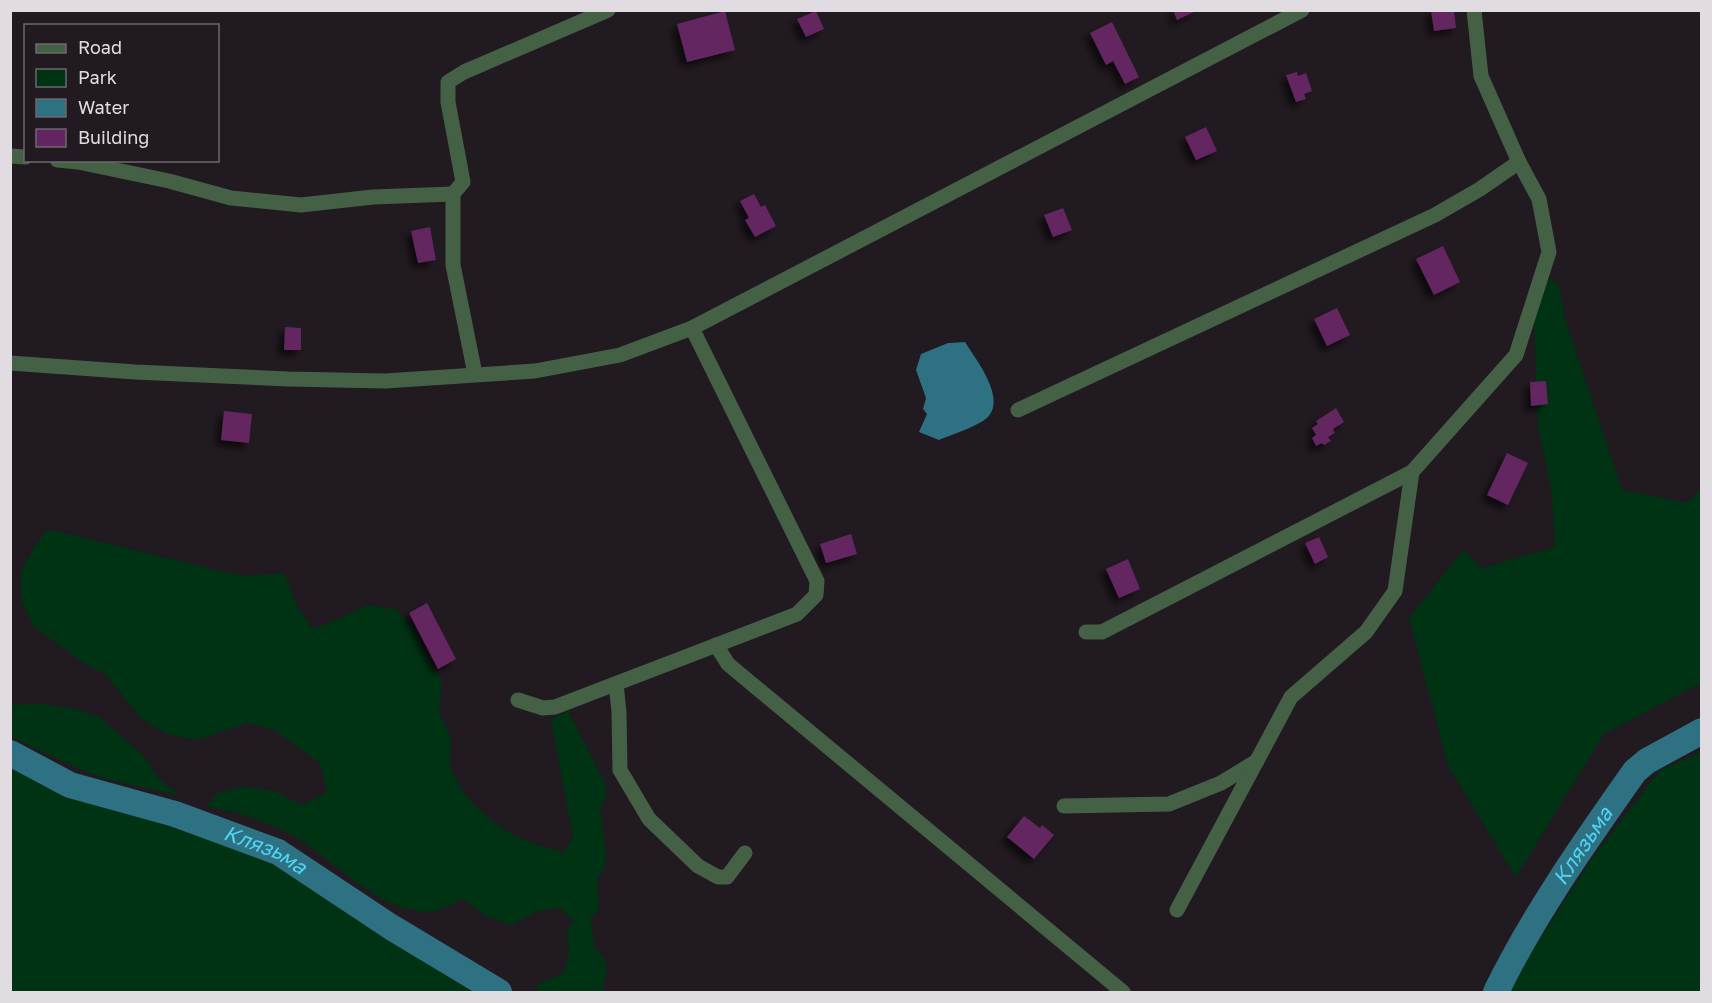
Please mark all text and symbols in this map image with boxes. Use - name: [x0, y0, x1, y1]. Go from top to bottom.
- legend: [24, 24, 219, 162]
- text: Road: [78, 36, 122, 58]
- text: Park: [78, 66, 117, 88]
- text: Water: [78, 96, 129, 118]
- text: Building: [78, 126, 149, 148]
- water label: Клязьма: [1547, 801, 1618, 889]
- water label: Клязьма: [220, 819, 313, 880]

